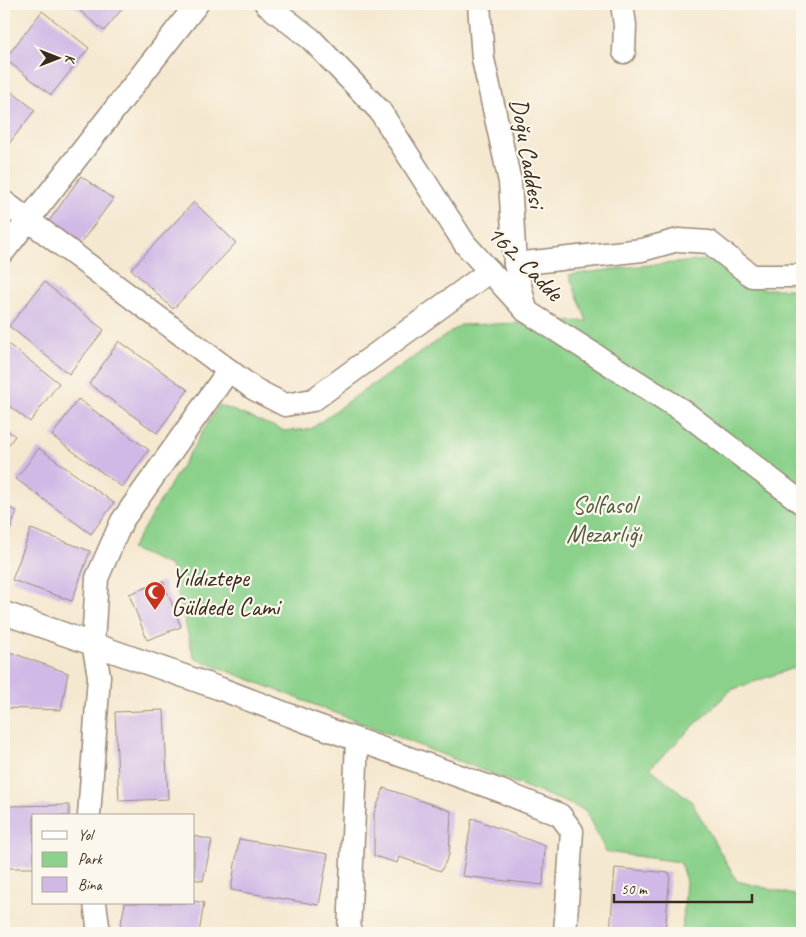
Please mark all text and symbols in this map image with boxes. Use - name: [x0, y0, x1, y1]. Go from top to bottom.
- north arrow: [32, 32, 82, 82]
- text: K: [62, 54, 79, 64]
- street label: Doğu Caddesi: [503, 96, 554, 213]
- street label: 162. Cadde: [480, 218, 571, 309]
- park label: Solfasol Mezarlığı: [566, 489, 643, 550]
- place label: Yıldıztepe Güldede Cami: [171, 562, 283, 623]
- mosque icon: Yıldıztepe Güldede Cami: [143, 580, 167, 611]
- legend: [32, 814, 195, 904]
- text: Yol: [78, 826, 95, 845]
- text: Park: [78, 850, 103, 869]
- scale bar: [614, 872, 751, 904]
- text: Bina: [78, 876, 103, 895]
- text: 50 m: [621, 880, 648, 899]

